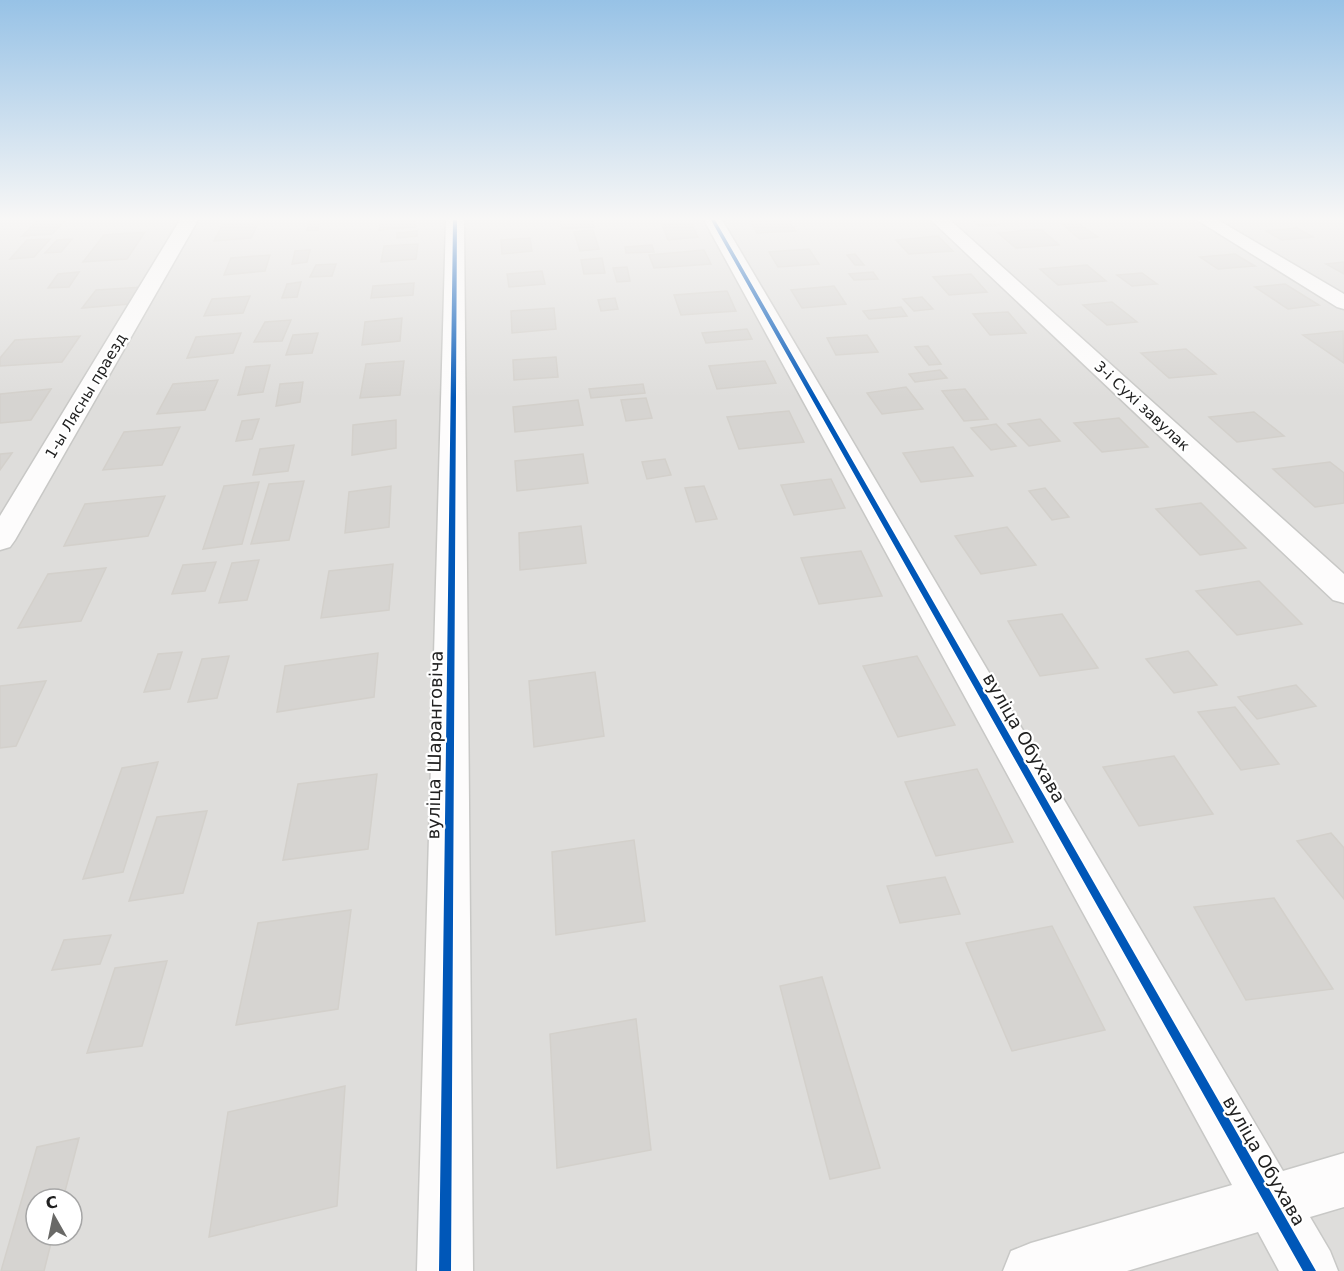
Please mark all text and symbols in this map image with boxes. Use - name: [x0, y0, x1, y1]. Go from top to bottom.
- street label: 1-ы Лясны праезд: [42, 330, 130, 462]
- street label: 3-і Сухі завулак: [1091, 357, 1193, 455]
- street label: вуліца Шаранговіча: [422, 650, 447, 840]
- street label: вуліца Обухава: [979, 669, 1070, 806]
- street label: вуліца Обухава: [1219, 1092, 1310, 1229]
- north arrow: [24, 1187, 84, 1247]
- text: С: [44, 1192, 59, 1213]

